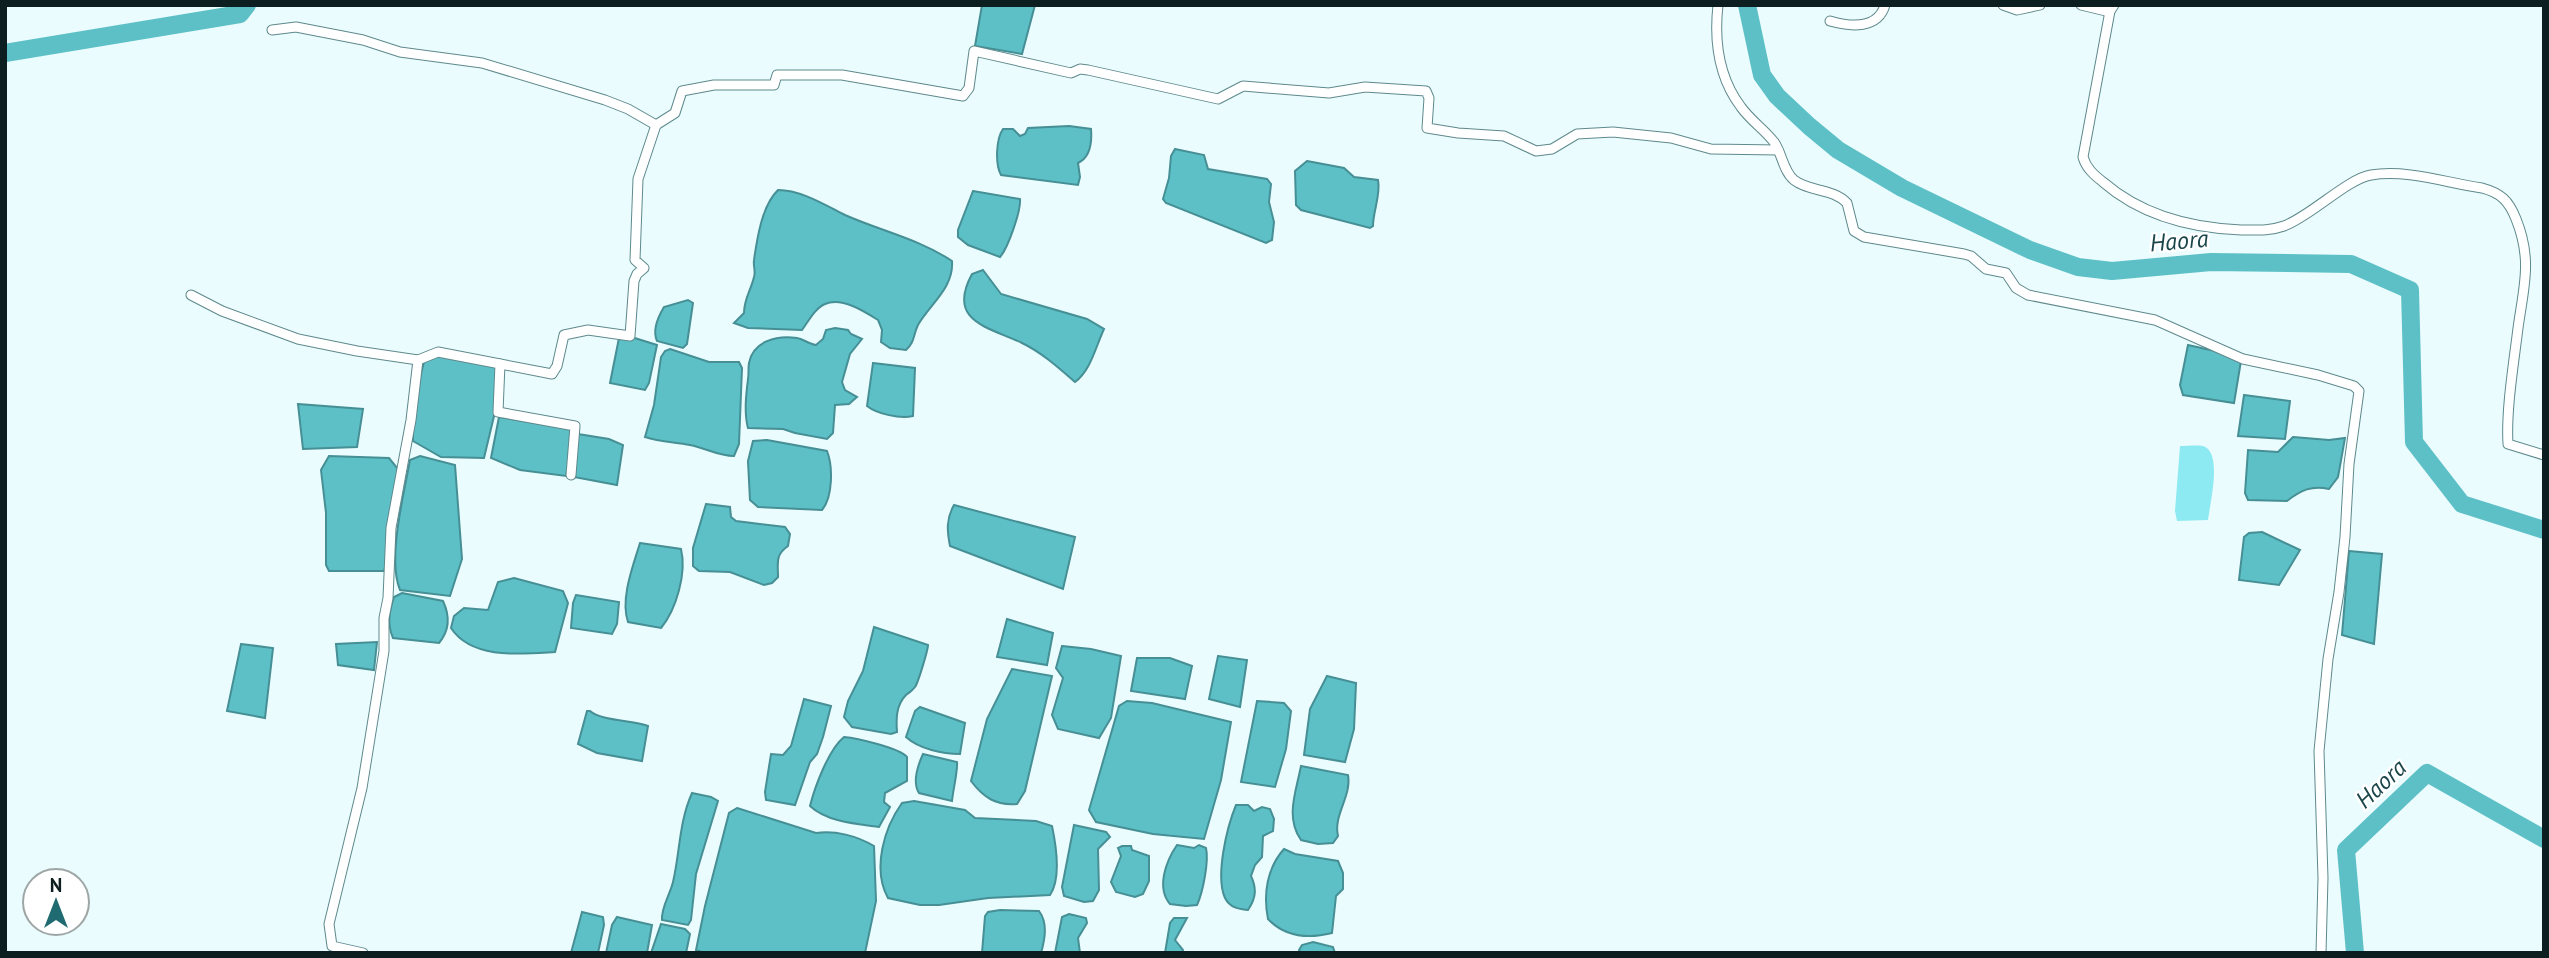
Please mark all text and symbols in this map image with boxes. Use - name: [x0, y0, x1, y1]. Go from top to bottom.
- water label: Haora: [2148, 222, 2210, 258]
- water label: Haora: [2349, 752, 2413, 815]
- north arrow: [21, 867, 91, 937]
- text: N: [50, 873, 62, 897]

